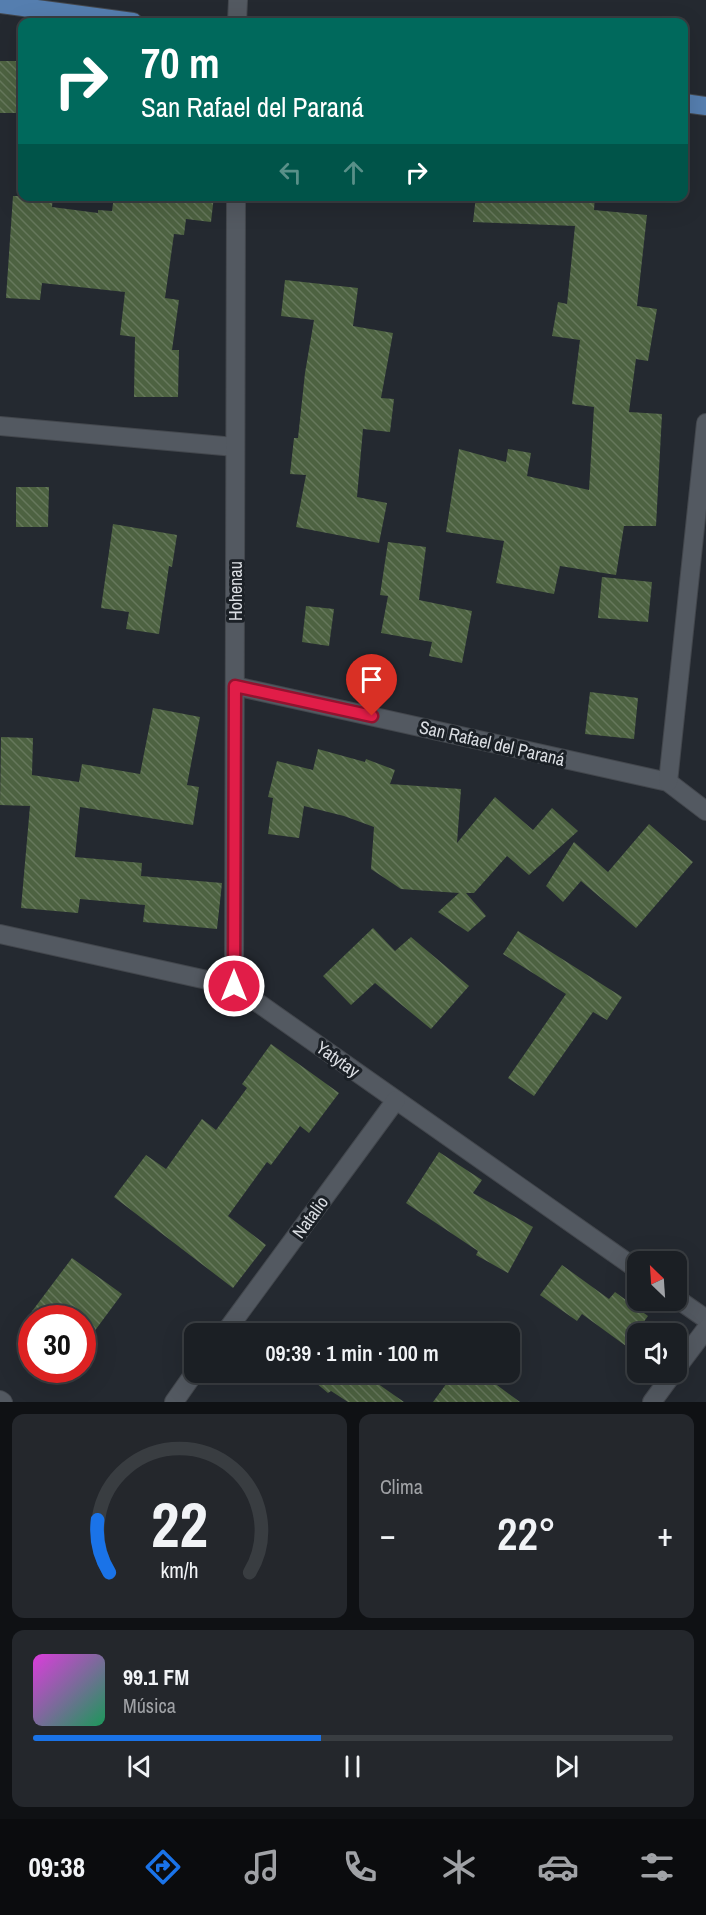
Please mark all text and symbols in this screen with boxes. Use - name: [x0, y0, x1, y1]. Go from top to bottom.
- text: 70 m: [141, 35, 220, 91]
- icon: right: [42, 42, 120, 120]
- text: San Rafael del Paraná: [141, 89, 364, 125]
- icon: left: [274, 156, 307, 189]
- icon: ahead: [337, 156, 370, 189]
- icon: right: [400, 156, 433, 189]
- street label: Hohenau: [223, 561, 248, 621]
- pin: [346, 654, 397, 716]
- icon: arrive: [355, 663, 388, 696]
- street label: San Rafael del Paraná: [417, 714, 567, 772]
- position arrow: [202, 954, 266, 1018]
- street label: Yatytay: [311, 1035, 365, 1083]
- street label: Natalio: [286, 1191, 334, 1243]
- north arrow: [627, 1251, 687, 1311]
- map controls: [627, 1251, 687, 1383]
- speed limit sign: 30: [18, 1305, 96, 1383]
- button: sound: [627, 1323, 687, 1383]
- text: 09:39 · 1 min · 100 m: [265, 1338, 439, 1368]
- text: Clima: [380, 1473, 423, 1500]
- text: 22: [151, 1482, 208, 1566]
- text: 22°: [497, 1503, 556, 1564]
- text: −: [380, 1512, 396, 1556]
- text: +: [657, 1512, 673, 1556]
- text: km/h: [160, 1556, 199, 1585]
- text: 99.1 FM: [123, 1662, 189, 1692]
- text: Música: [123, 1692, 176, 1719]
- icon: previous: [123, 1750, 156, 1783]
- icon: pause: [336, 1750, 369, 1783]
- icon: next: [550, 1750, 583, 1783]
- icon: directions: [142, 1846, 184, 1888]
- icon: music: [241, 1846, 283, 1888]
- icon: phone: [339, 1846, 381, 1888]
- icon: climate: [438, 1846, 480, 1888]
- icon: car: [537, 1846, 579, 1888]
- icon: filters: [636, 1846, 678, 1888]
- text: 09:38: [28, 1849, 85, 1885]

